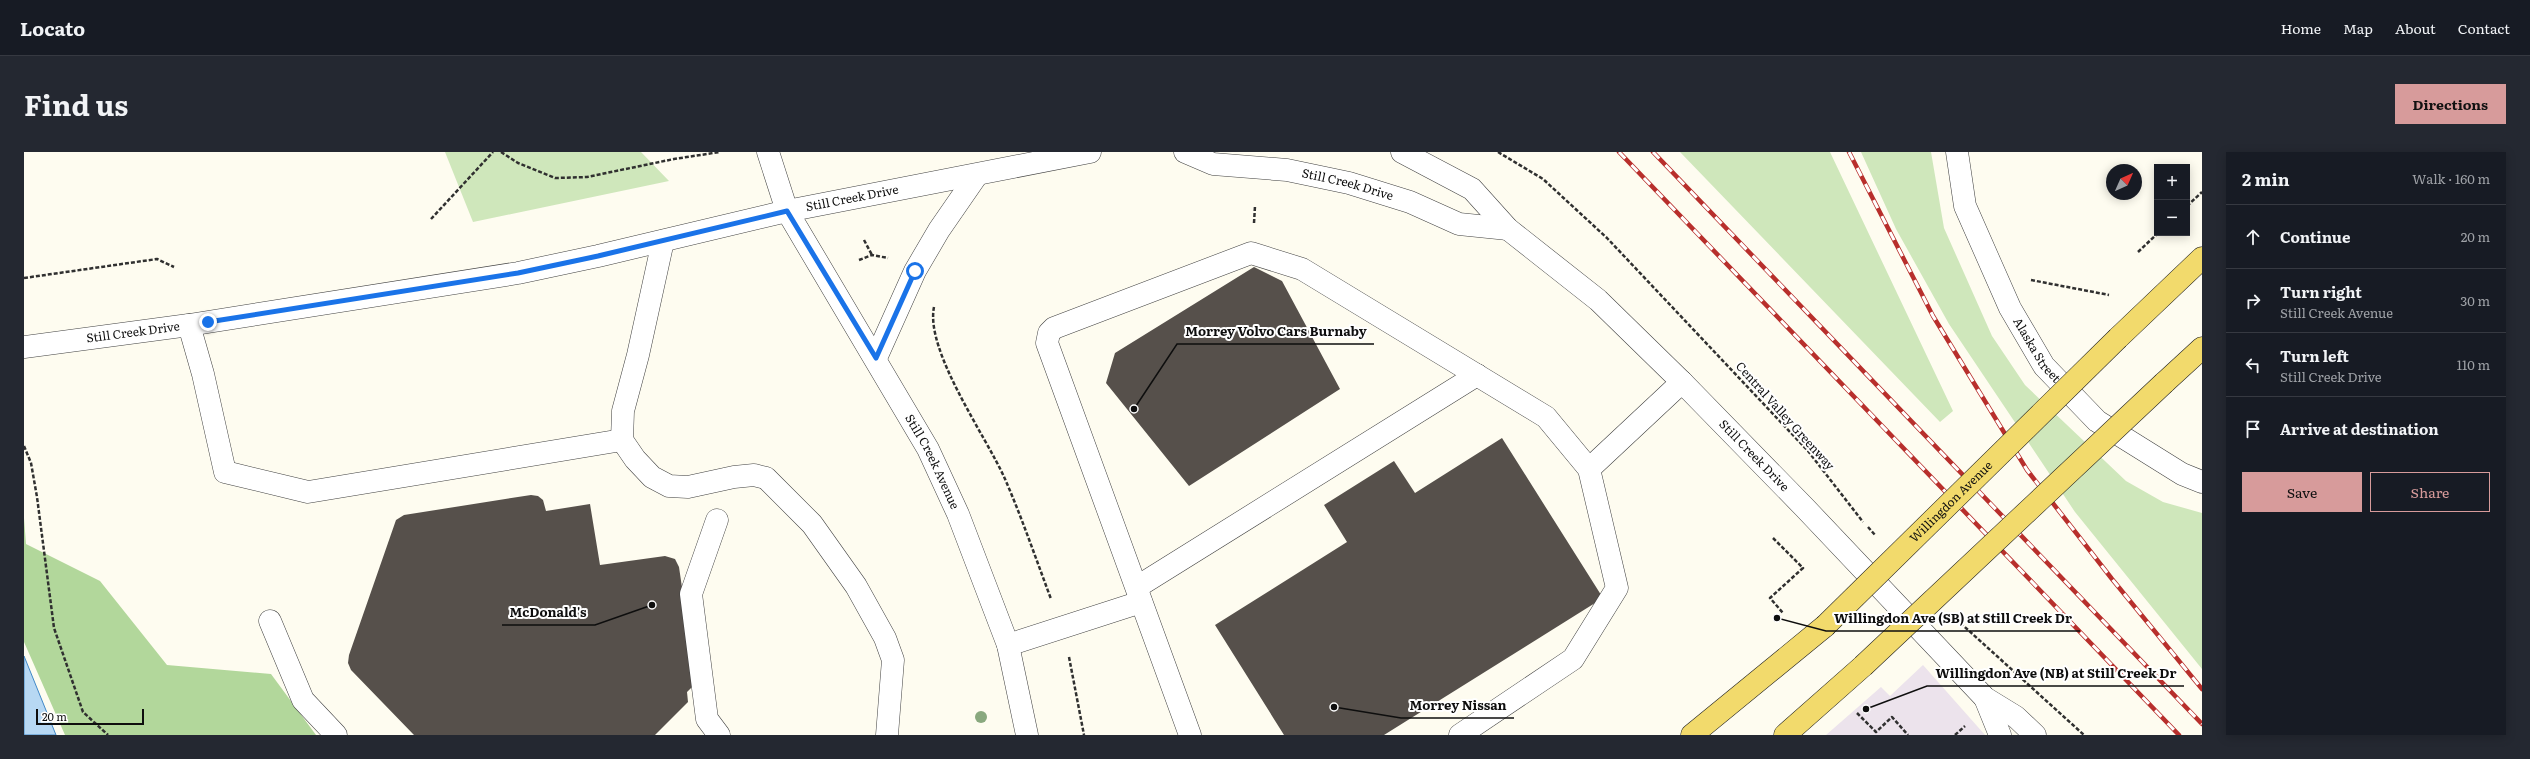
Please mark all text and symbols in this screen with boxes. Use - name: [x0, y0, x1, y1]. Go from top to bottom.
- text: Locato: [20, 14, 85, 42]
- text: Home: [2281, 18, 2321, 38]
- text: Map: [2343, 18, 2373, 38]
- text: About: [2395, 18, 2436, 38]
- text: Contact: [2458, 18, 2510, 38]
- text: Find us: [24, 83, 128, 125]
- button: Directions: [2395, 84, 2506, 124]
- street label: Still Creek Drive: [1300, 163, 1396, 204]
- north arrow: [2106, 164, 2142, 200]
- map controls: [2154, 164, 2190, 236]
- button: +: [2154, 164, 2190, 200]
- text: 2 min: [2242, 166, 2290, 191]
- text: Walk · 160 m: [2412, 169, 2490, 188]
- street label: Still Creek Drive: [804, 180, 900, 215]
- button: −: [2154, 200, 2190, 236]
- text: Continue: [2280, 225, 2350, 248]
- icon: ahead: [2242, 226, 2264, 248]
- text: 20 m: [2461, 227, 2490, 246]
- route start: [906, 262, 924, 280]
- text: Turn right: [2280, 280, 2362, 303]
- icon: right: [2242, 290, 2264, 312]
- text: 30 m: [2460, 291, 2490, 310]
- text: Still Creek Avenue: [2280, 303, 2393, 322]
- route end: [199, 313, 217, 331]
- street label: Alaska Street: [2009, 314, 2065, 386]
- street label: Still Creek Drive: [85, 316, 181, 347]
- callout: Morrey Volvo Cars Burnaby: [1177, 319, 1374, 344]
- text: Morrey Volvo Cars Burnaby: [1185, 321, 1367, 340]
- text: Turn left: [2280, 344, 2349, 367]
- icon: left: [2242, 354, 2264, 376]
- text: 110 m: [2457, 355, 2490, 374]
- street label: Central Valley Greenway: [1732, 357, 1839, 474]
- text: Still Creek Drive: [2280, 367, 2382, 386]
- street label: Still Creek Avenue: [901, 410, 965, 512]
- street label: Still Creek Drive: [1715, 415, 1794, 495]
- text: Arrive at destination: [2280, 417, 2439, 440]
- icon: arrive: [2242, 418, 2264, 440]
- street label: Willingdon Avenue: [1905, 456, 1996, 546]
- button: Save: [2242, 472, 2362, 512]
- button: Share: [2370, 472, 2490, 512]
- callout: McDonald's: [502, 600, 595, 625]
- text: McDonald's: [510, 602, 587, 621]
- callout: Willingdon Ave (SB) at Still Creek Dr: [1826, 606, 2080, 631]
- text: Willingdon Ave (SB) at Still Creek Dr: [1834, 608, 2072, 627]
- callout: Willingdon Ave (NB) at Still Creek Dr: [1927, 661, 2184, 686]
- text: Willingdon Ave (NB) at Still Creek Dr: [1936, 663, 2176, 682]
- callout: Morrey Nissan: [1401, 693, 1514, 718]
- text: Morrey Nissan: [1409, 695, 1507, 714]
- scale bar: [36, 707, 144, 726]
- text: 20 m: [42, 708, 67, 724]

